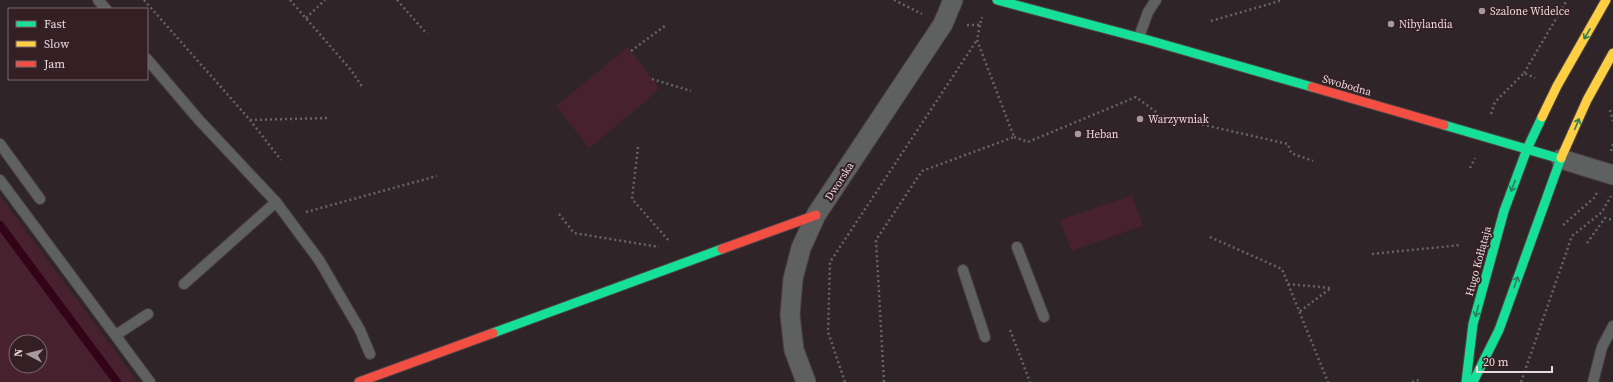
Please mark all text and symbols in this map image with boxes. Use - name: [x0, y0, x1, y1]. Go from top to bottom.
- place label: Szalone Widelce: [1490, 4, 1570, 19]
- marker: Szalone Widelce: [1477, 6, 1487, 16]
- legend: [8, 8, 148, 80]
- text: Fast: [44, 16, 66, 32]
- place label: Nibylandia: [1399, 17, 1453, 32]
- marker: Nibylandia: [1386, 19, 1396, 29]
- one-way arrow: [1582, 28, 1590, 40]
- text: Slow: [44, 36, 70, 52]
- text: Jam: [43, 56, 65, 72]
- street label: Swobodna: [1321, 71, 1374, 100]
- place label: Warzywniak: [1148, 112, 1210, 127]
- marker: Warzywniak: [1135, 114, 1145, 124]
- one-way arrow: [1573, 118, 1581, 130]
- place label: Heban: [1086, 127, 1119, 142]
- marker: Heban: [1073, 129, 1083, 139]
- street label: Dworska: [821, 159, 858, 203]
- one-way arrow: [1509, 179, 1517, 191]
- street label: Hugo Kołłątaja: [1462, 224, 1495, 298]
- one-way arrow: [1513, 277, 1521, 289]
- one-way arrow: [1473, 304, 1480, 317]
- north arrow: [8, 334, 48, 374]
- text: N: [11, 348, 27, 358]
- scale bar: [1477, 348, 1552, 374]
- text: 20 m: [1483, 354, 1509, 370]

